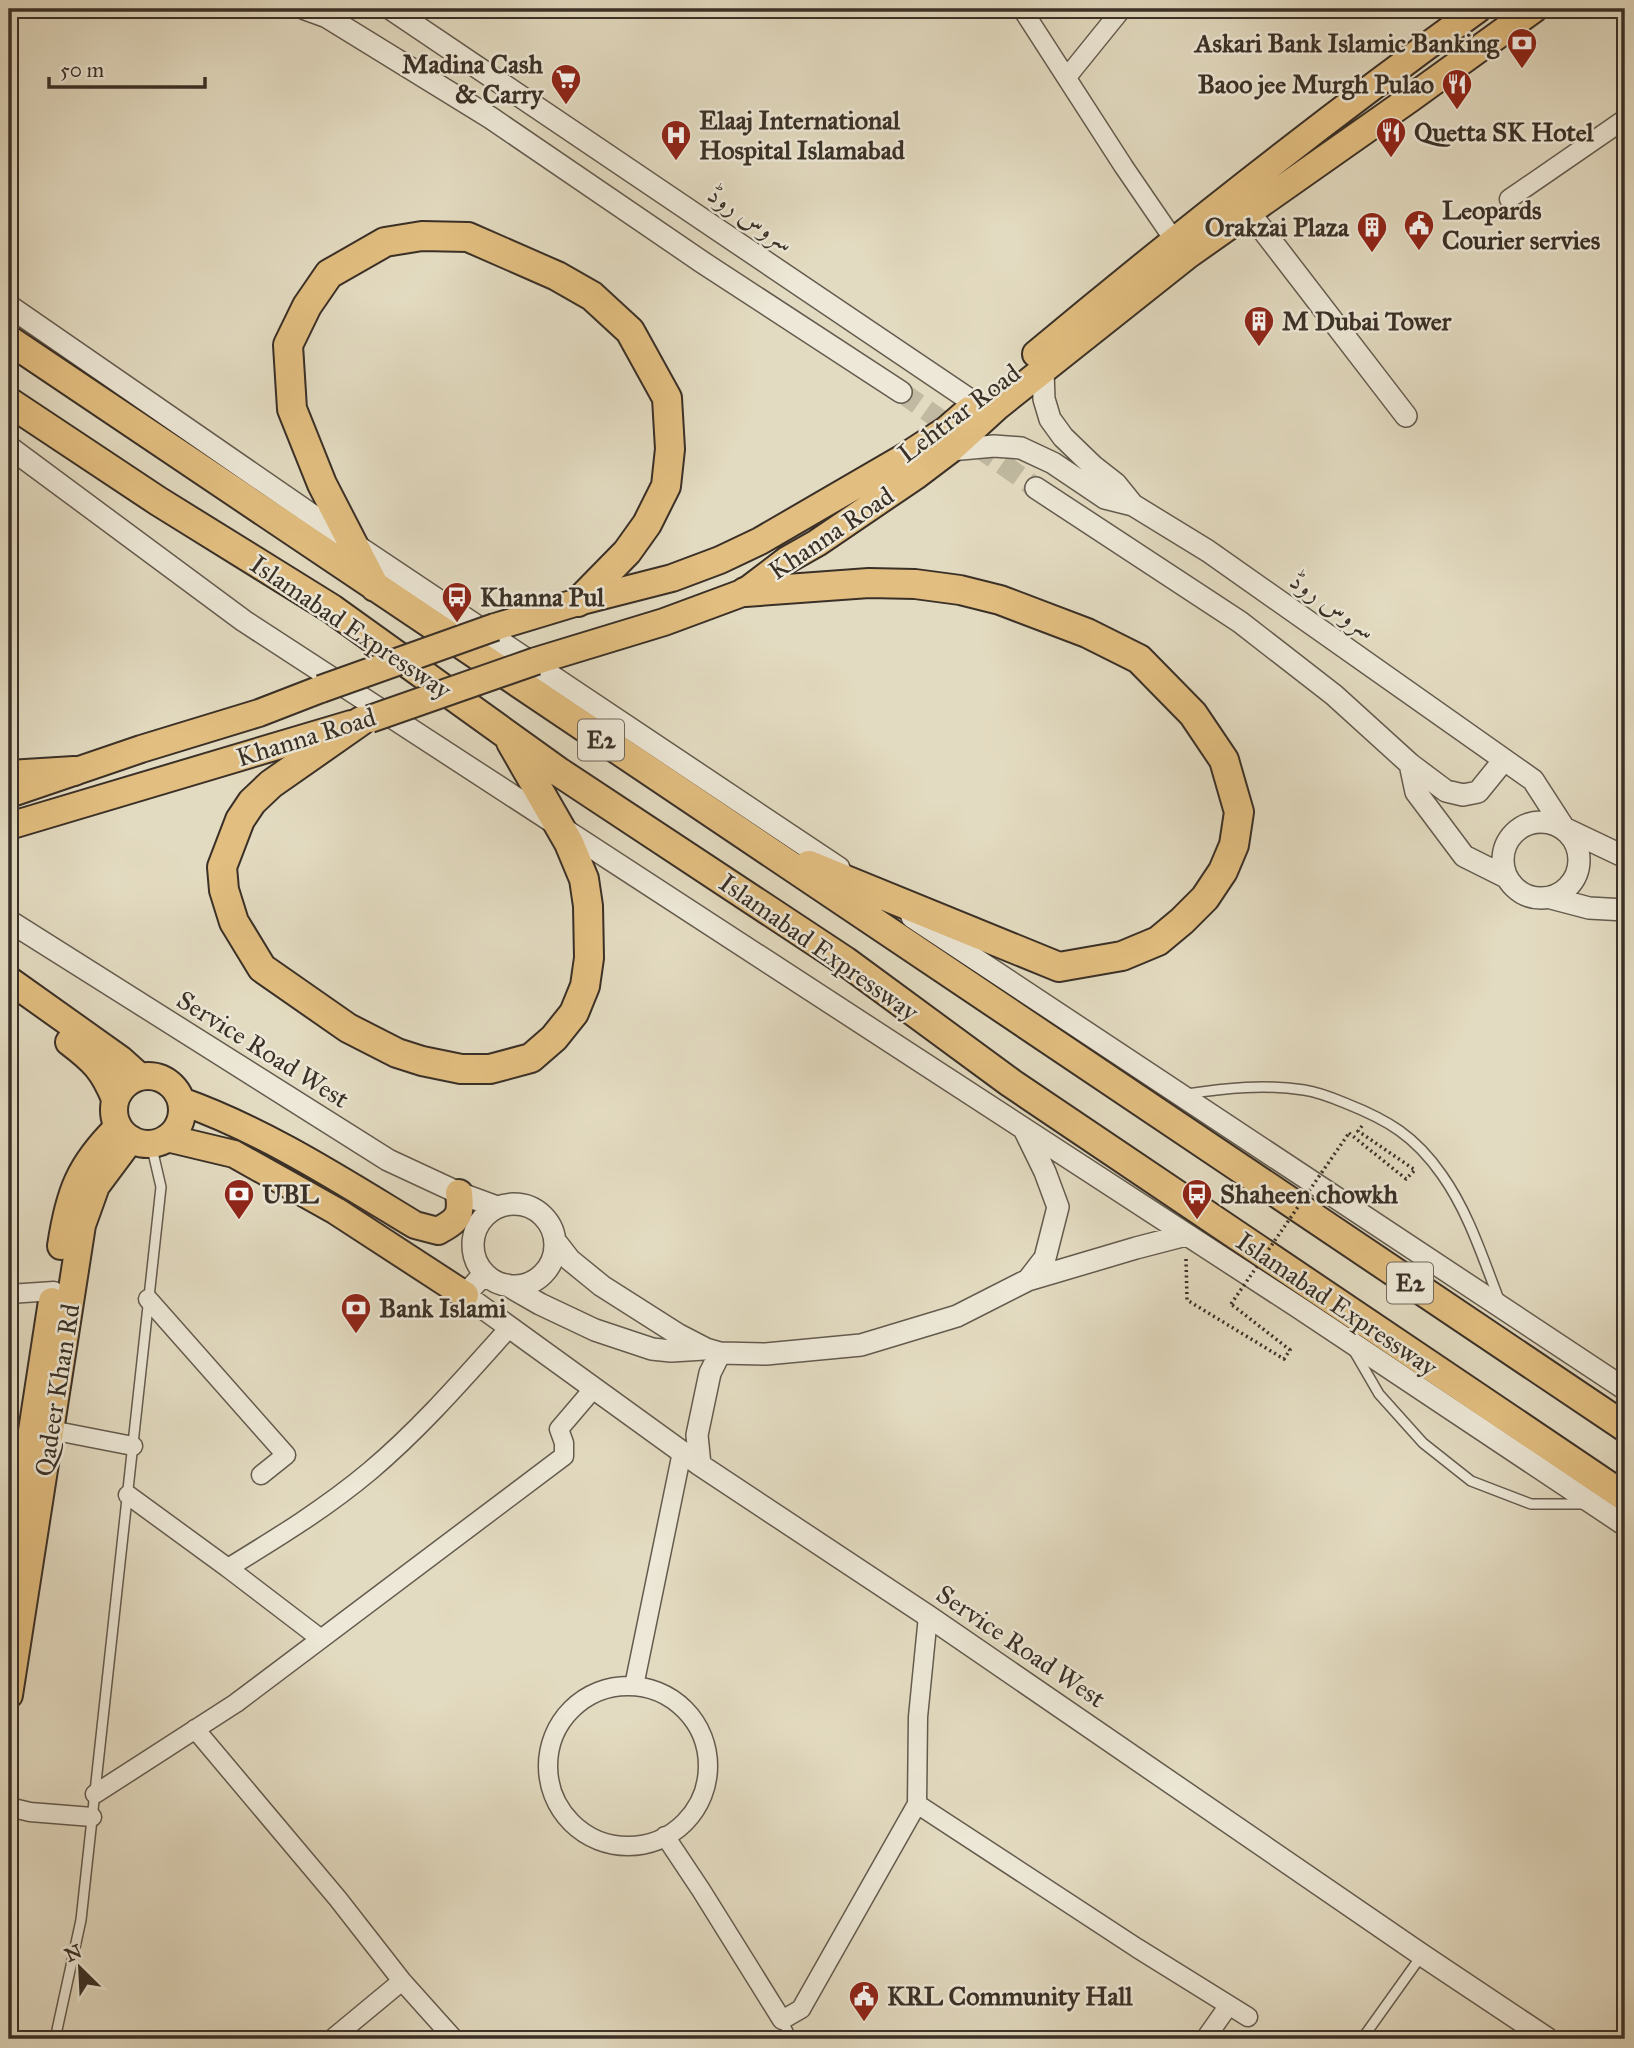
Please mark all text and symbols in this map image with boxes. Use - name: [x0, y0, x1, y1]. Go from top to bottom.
- bank icon: Askari Bank Islamic Banking: [1505, 26, 1539, 70]
- place label: Askari Bank Islamic Banking: [1193, 27, 1500, 60]
- scale bar: [49, 46, 205, 90]
- place label: Madina Cash & Carry: [402, 48, 545, 110]
- text: 50 m: [60, 57, 105, 83]
- supermarket icon: Madina Cash & Carry: [549, 62, 583, 106]
- restaurant icon: Baoo jee Murgh Pulao: [1440, 67, 1474, 111]
- place label: Baoo jee Murgh Pulao: [1198, 68, 1434, 101]
- place label: Elaaj International Hospital Islamabad: [699, 104, 906, 166]
- restaurant icon: Quetta SK Hotel: [1374, 115, 1408, 159]
- place label: Quetta SK Hotel: [1414, 116, 1595, 148]
- hospital icon: Elaaj International Hospital Islamabad: [659, 118, 693, 162]
- street label: سروس روڈ: [701, 177, 800, 259]
- place label: Leopards Courier servies: [1442, 194, 1601, 256]
- public building icon: Leopards Courier servies: [1402, 208, 1436, 252]
- building icon: Orakzai Plaza: [1355, 210, 1389, 254]
- place label: Orakzai Plaza: [1205, 211, 1350, 243]
- building icon: M Dubai Tower: [1242, 304, 1276, 348]
- place label: M Dubai Tower: [1282, 305, 1453, 337]
- street label: Lehtrar Road: [891, 357, 1027, 469]
- street label: Khanna Road: [762, 479, 900, 587]
- street label: Islamabad Expressway: [244, 548, 458, 707]
- street label: سروس روڈ: [1283, 564, 1382, 647]
- bus stop icon: Khanna Pul: [440, 580, 474, 624]
- place label: Khanna Pul: [480, 581, 605, 613]
- street label: Khanna Road: [232, 701, 380, 773]
- road number: E2: [578, 720, 624, 760]
- street label: Islamabad Expressway: [713, 866, 925, 1028]
- street label: Service Road West: [171, 983, 355, 1115]
- bank icon: UBL: [222, 1177, 256, 1221]
- bus stop icon: Shaheen chowkh: [1180, 1177, 1214, 1221]
- place label: UBL: [262, 1178, 320, 1210]
- place label: Shaheen chowkh: [1220, 1178, 1398, 1210]
- street label: Islamabad Expressway: [1230, 1225, 1444, 1384]
- road number: E2: [1387, 1262, 1433, 1303]
- bank icon: Bank Islami: [339, 1291, 373, 1335]
- place label: Bank Islami: [379, 1292, 507, 1324]
- street label: Qadeer Khan Rd: [28, 1301, 86, 1479]
- street label: Service Road West: [930, 1578, 1112, 1714]
- north arrow: [46, 1932, 116, 2002]
- text: N: [61, 1939, 85, 1967]
- public building icon: KRL Community Hall: [847, 1979, 881, 2023]
- place label: KRL Community Hall: [887, 1980, 1133, 2012]

